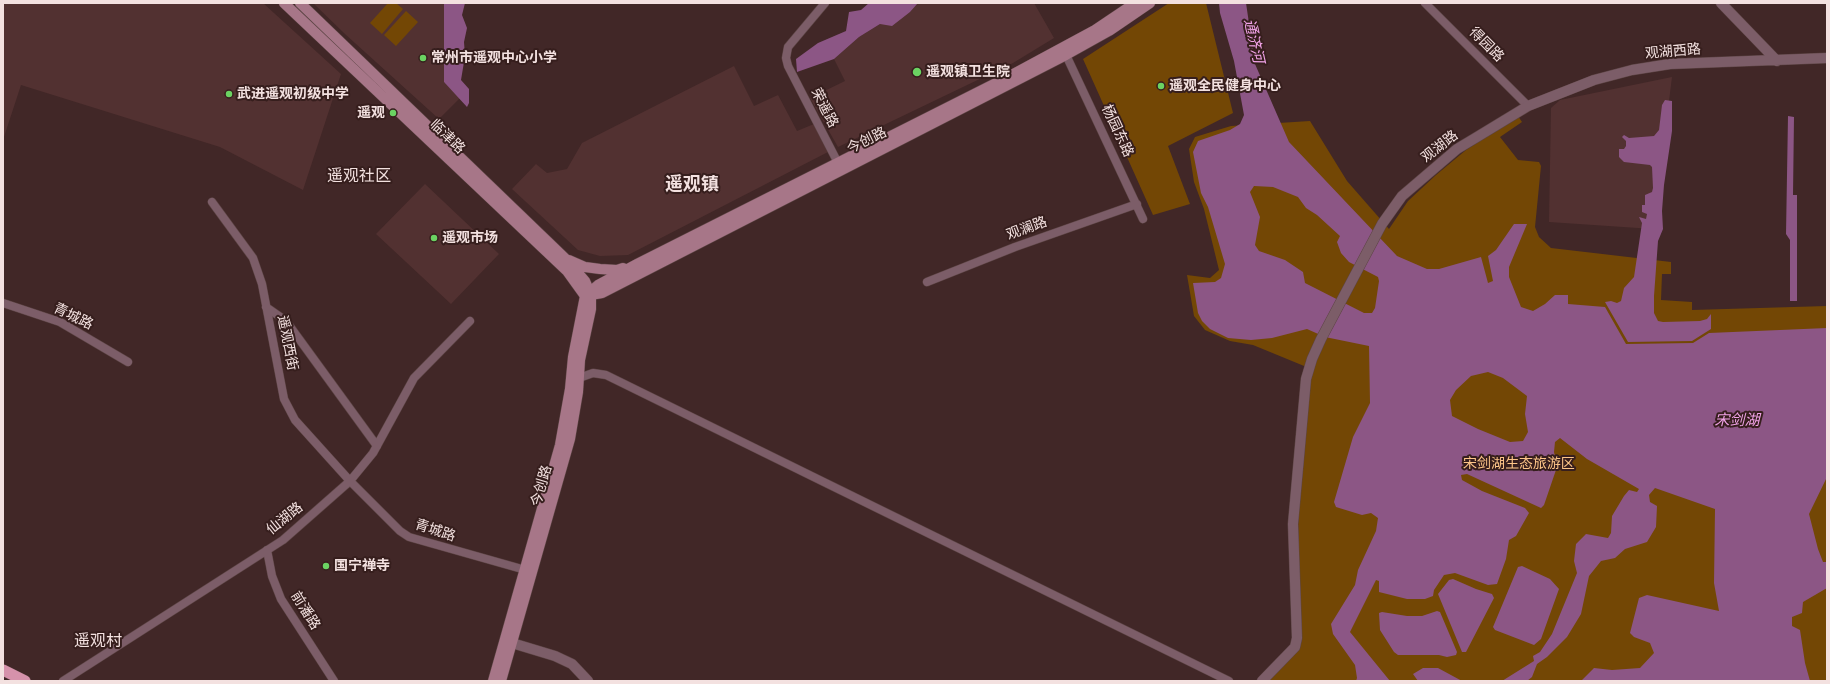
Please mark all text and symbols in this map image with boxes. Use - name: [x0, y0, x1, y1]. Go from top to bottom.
- water label: 通济河: [1239, 17, 1267, 65]
- street label: 得园路: [1465, 24, 1507, 66]
- street label: 观湖西路: [1644, 41, 1702, 63]
- place label: 常州市遥观中心小学: [431, 50, 557, 66]
- marker: 常州市遥观中心小学: [418, 53, 428, 63]
- place label: 遥观镇卫生院: [926, 64, 1010, 80]
- marker: 遥观镇卫生院: [911, 66, 923, 78]
- place label: 遥观全民健身中心: [1169, 78, 1281, 94]
- marker: 遥观全民健身中心: [1156, 81, 1166, 91]
- street label: 荣遥路: [807, 85, 841, 131]
- place label: 武进遥观初级中学: [237, 86, 349, 102]
- marker: 武进遥观初级中学: [224, 89, 234, 99]
- street label: 杨园东路: [1098, 102, 1136, 160]
- place label: 遥观: [357, 105, 385, 121]
- marker: 遥观: [388, 108, 398, 118]
- street label: 临津路: [426, 116, 468, 158]
- street label: 今创路: [844, 124, 890, 158]
- street label: 观湖路: [1418, 127, 1462, 167]
- district label: 遥观社区: [327, 167, 391, 187]
- district label: 遥观镇: [665, 174, 719, 196]
- street label: 观澜路: [1004, 214, 1050, 244]
- place label: 遥观市场: [442, 230, 498, 246]
- marker: 遥观市场: [429, 233, 439, 243]
- street label: 青城路: [50, 300, 96, 334]
- street label: 遥观西街: [273, 314, 301, 372]
- water label: 宋剑湖: [1715, 412, 1759, 430]
- park label: 宋剑湖生态旅游区: [1463, 456, 1575, 472]
- street label: 今创路: [528, 463, 556, 509]
- street label: 仙湖路: [263, 499, 307, 539]
- street label: 青城路: [412, 517, 458, 545]
- place label: 国宁禅寺: [334, 558, 390, 574]
- marker: 国宁禅寺: [321, 561, 331, 571]
- street label: 前潘路: [287, 589, 323, 633]
- district label: 遥观村: [74, 632, 122, 652]

